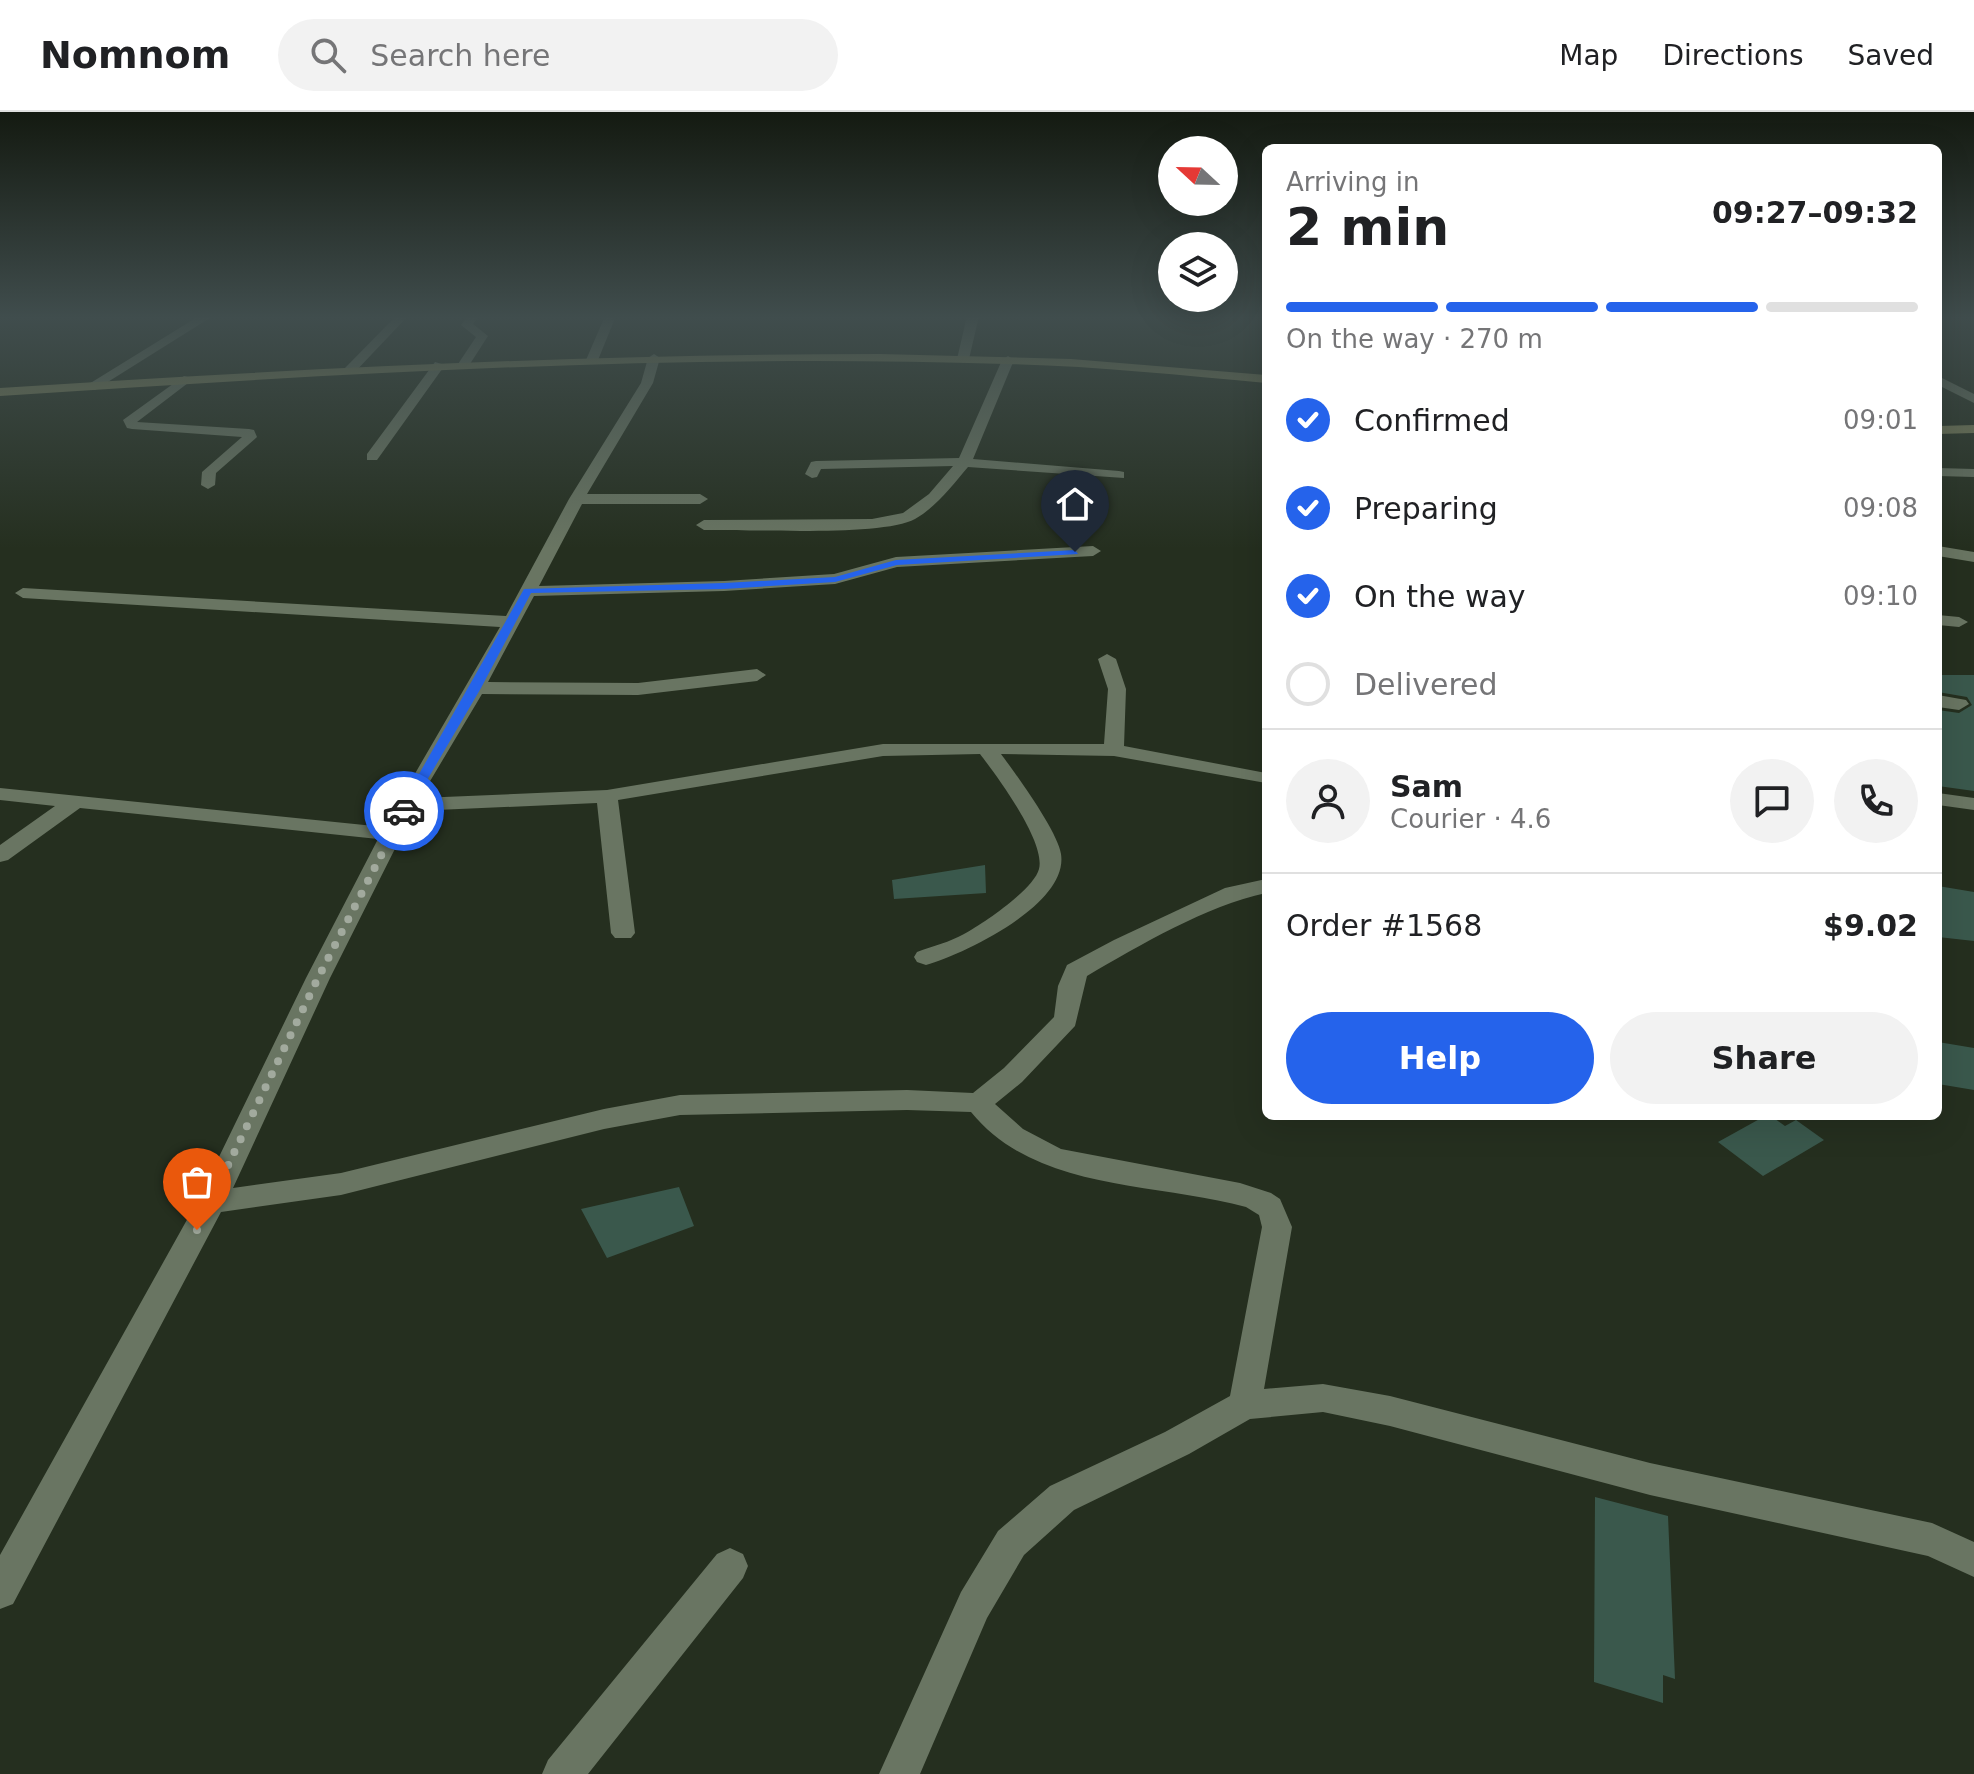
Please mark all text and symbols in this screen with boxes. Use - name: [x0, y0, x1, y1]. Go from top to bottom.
- search box: [278, 19, 838, 91]
- text: Nomnom: [40, 33, 230, 77]
- icon: search: [306, 33, 350, 77]
- text: Search here: [370, 38, 550, 73]
- text: Map: [1559, 39, 1618, 72]
- text: Directions: [1662, 39, 1803, 72]
- text: Saved: [1847, 39, 1934, 72]
- north arrow: [1158, 136, 1238, 216]
- map controls: [1158, 136, 1238, 312]
- text: Arriving in: [1286, 167, 1420, 197]
- text: 09:27–09:32: [1712, 195, 1918, 230]
- text: 2 min: [1286, 197, 1449, 257]
- button: layers: [1158, 232, 1238, 312]
- text: On the way · 270 m: [1286, 324, 1543, 354]
- icon: check: [1286, 398, 1330, 442]
- text: Confirmed: [1354, 403, 1510, 438]
- text: 09:01: [1843, 405, 1918, 435]
- pin: [1041, 470, 1109, 552]
- icon: home: [1053, 482, 1097, 526]
- icon: check: [1286, 486, 1330, 530]
- text: Preparing: [1354, 491, 1498, 526]
- text: 09:08: [1843, 493, 1918, 523]
- icon: check: [1286, 574, 1330, 618]
- text: On the way: [1354, 579, 1526, 614]
- text: 09:10: [1843, 581, 1918, 611]
- text: Delivered: [1354, 667, 1498, 702]
- button: person: [1286, 759, 1370, 843]
- button: chat: [1730, 759, 1814, 843]
- button: phone: [1834, 759, 1918, 843]
- text: Sam: [1390, 769, 1463, 804]
- courier: [364, 771, 444, 851]
- icon: car: [382, 789, 426, 833]
- text: Courier · 4.6: [1390, 804, 1551, 834]
- text: Order #1568: [1286, 908, 1482, 943]
- text: $9.02: [1823, 908, 1918, 943]
- button: Help: [1286, 1012, 1594, 1104]
- button: Share: [1610, 1012, 1918, 1104]
- pin: [163, 1148, 231, 1230]
- icon: bag: [175, 1160, 219, 1204]

